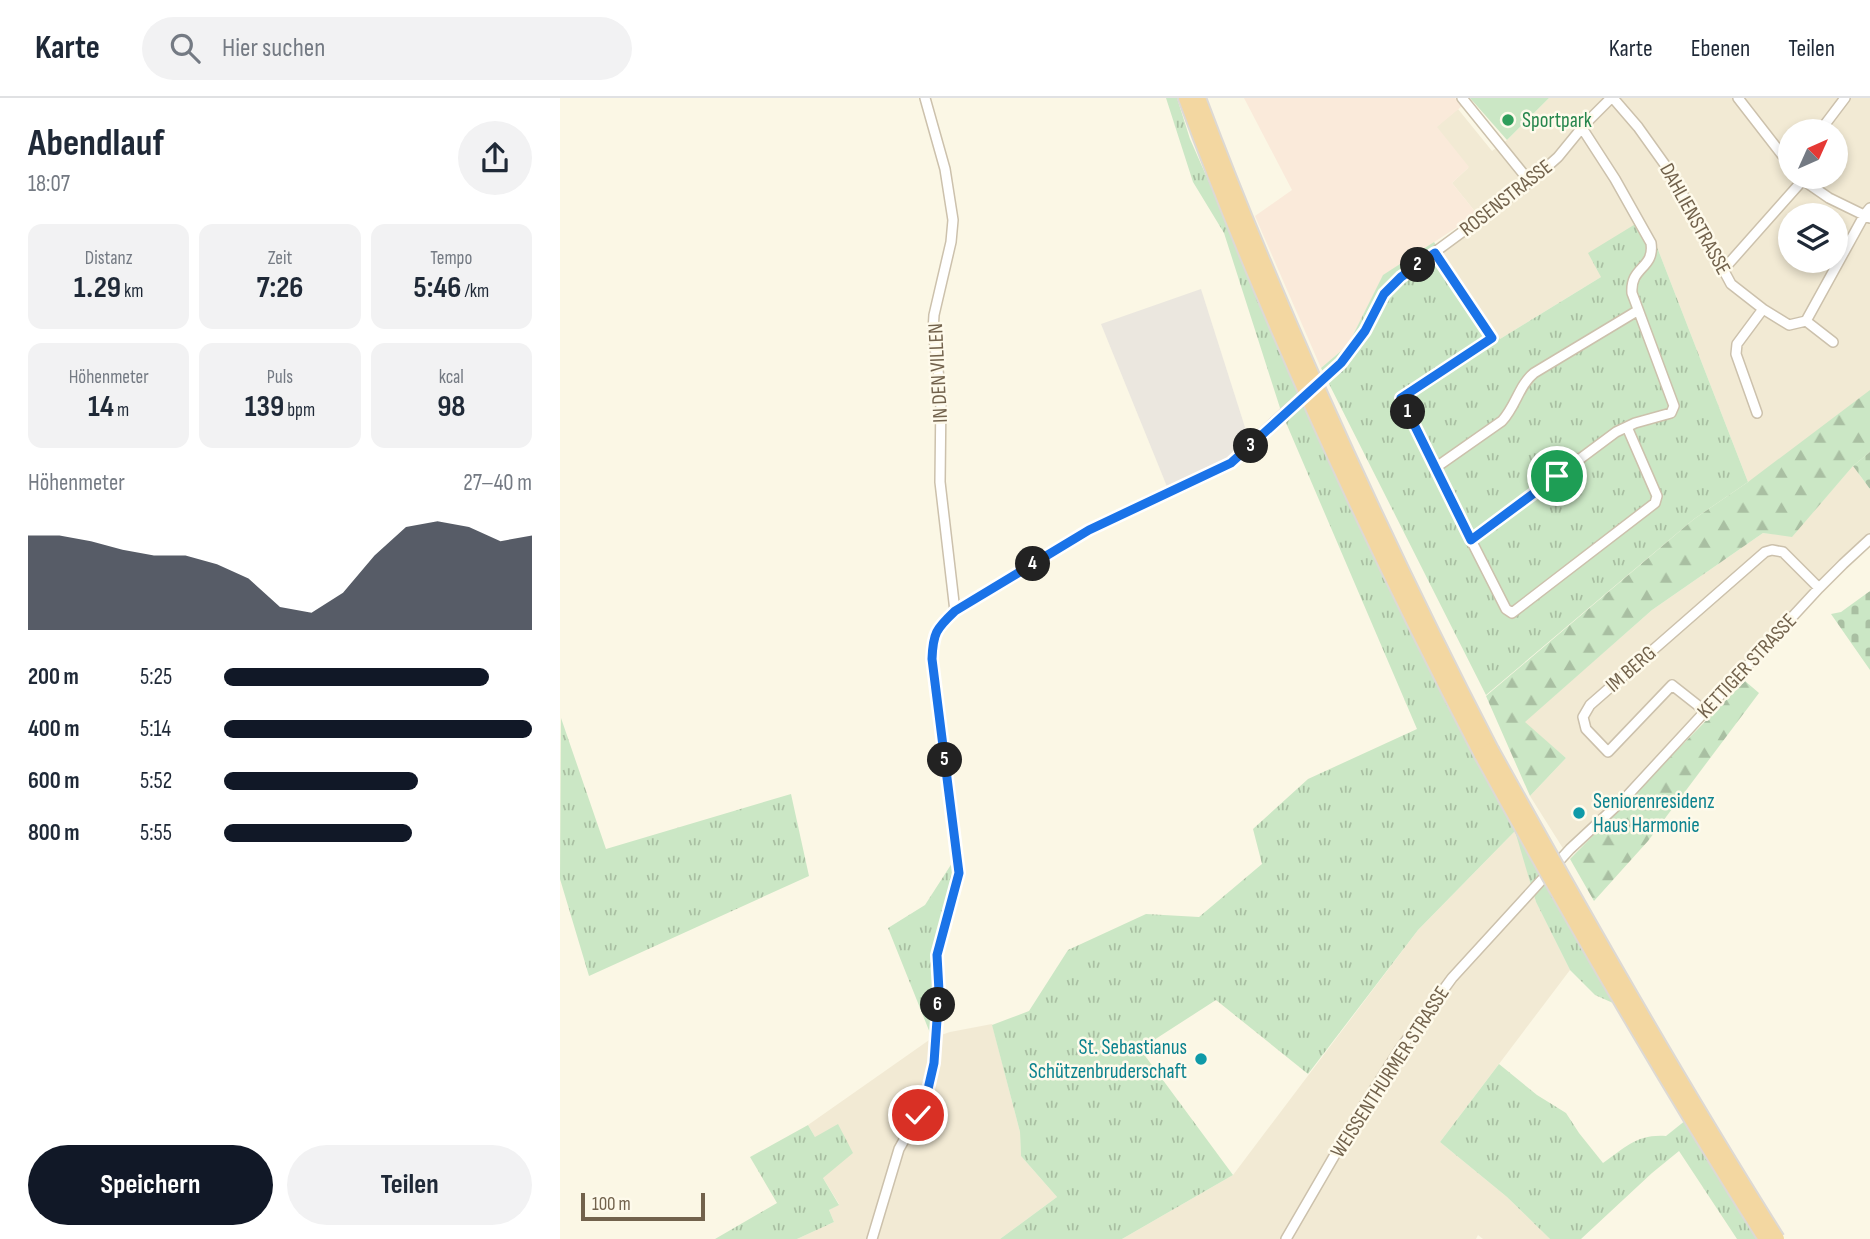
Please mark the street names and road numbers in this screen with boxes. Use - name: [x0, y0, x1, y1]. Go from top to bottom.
- street label: ROSENSTRASSE: [1455, 154, 1557, 242]
- street label: DAHLIENSTRASSE: [1654, 159, 1736, 279]
- street label: IN DEN VILLEN: [923, 322, 953, 424]
- street label: KETTIGER STRASSE: [1692, 609, 1802, 723]
- street label: IM BERG: [1601, 640, 1661, 698]
- street label: WEISSENTHURMER STRASSE: [1325, 982, 1455, 1162]

